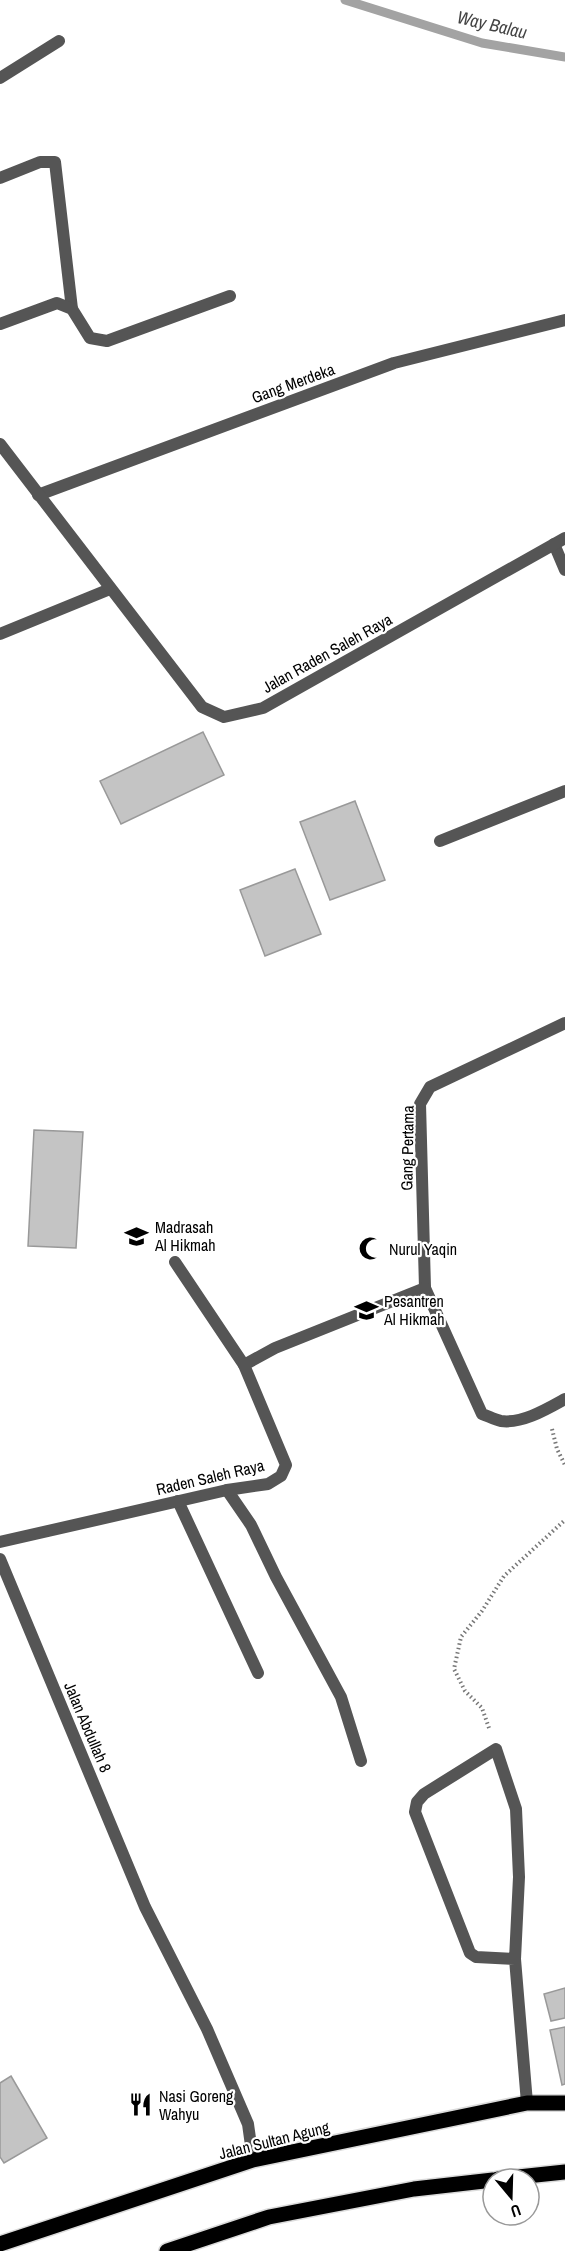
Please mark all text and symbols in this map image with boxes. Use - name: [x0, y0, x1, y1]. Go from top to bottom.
- water label: Way Balau: [455, 4, 530, 45]
- street label: Gang Merdeka: [248, 358, 338, 408]
- street label: Jalan Raden Saleh Raya: [258, 608, 396, 698]
- street label: Gang Pertama: [395, 1104, 419, 1191]
- place label: Madrasah Al Hikmah: [154, 1216, 216, 1256]
- school or university icon: Madrasah Al Hikmah: [124, 1223, 150, 1249]
- mosque icon: Nurul Yaqin: [358, 1236, 384, 1262]
- place label: Nurul Yaqin: [389, 1238, 457, 1260]
- place label: Pesantren Al Hikmah: [383, 1290, 445, 1330]
- school or university icon: Pesantren Al Hikmah: [353, 1297, 379, 1323]
- street label: Raden Saleh Raya: [154, 1454, 267, 1500]
- street label: Jalan Abdullah 8: [59, 1678, 117, 1776]
- place label: Nasi Goreng Wahyu: [159, 2085, 234, 2125]
- restaurant icon: Nasi Goreng Wahyu: [128, 2092, 154, 2118]
- street label: Jalan Sultan Agung: [216, 2115, 332, 2164]
- north arrow: [481, 2167, 541, 2227]
- text: U: [508, 2199, 524, 2223]

